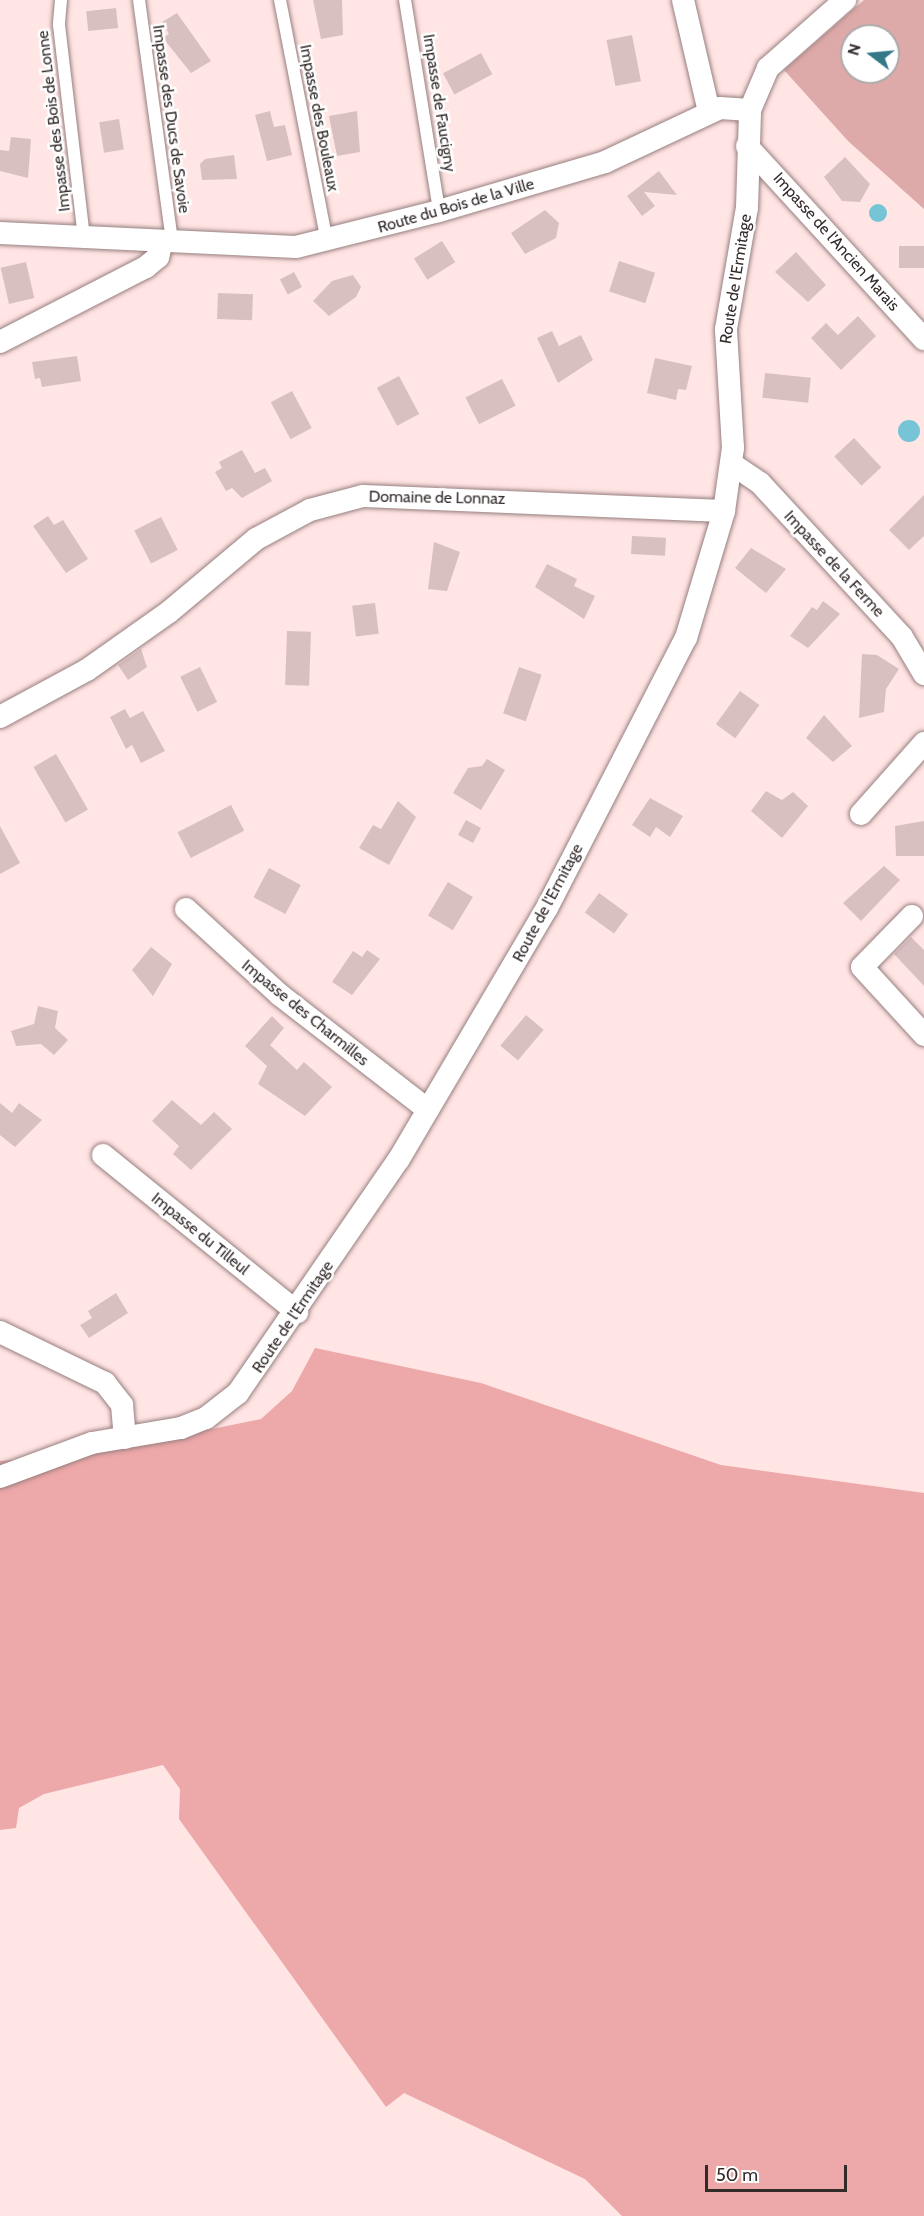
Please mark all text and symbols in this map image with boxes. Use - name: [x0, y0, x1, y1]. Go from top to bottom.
- street label: Impasse des Ducs de Savoie: [148, 24, 194, 214]
- north arrow: [840, 24, 900, 84]
- street label: Impasse des Bois de Lonne: [33, 29, 75, 213]
- street label: Impasse de Faucigny: [419, 33, 459, 173]
- text: N: [843, 41, 865, 58]
- street label: Impasse des Bouleaux: [295, 43, 343, 193]
- street label: Impasse de l'Ancien Marais: [769, 169, 903, 315]
- street label: Route du Bois de la Ville: [376, 174, 536, 238]
- street label: Route de l'Ermitage: [716, 213, 756, 345]
- street label: Domaine de Lonnaz: [369, 487, 505, 509]
- street label: Impasse de la Ferme: [780, 507, 888, 621]
- street label: Route de l'Ermitage: [509, 841, 587, 965]
- street label: Impasse des Charmilles: [238, 956, 372, 1070]
- street label: Impasse du Tilleul: [147, 1189, 253, 1279]
- street label: Route de l'Ermitage: [248, 1257, 338, 1377]
- scale bar: [708, 2153, 850, 2191]
- text: 50 m: [716, 2164, 758, 2186]

